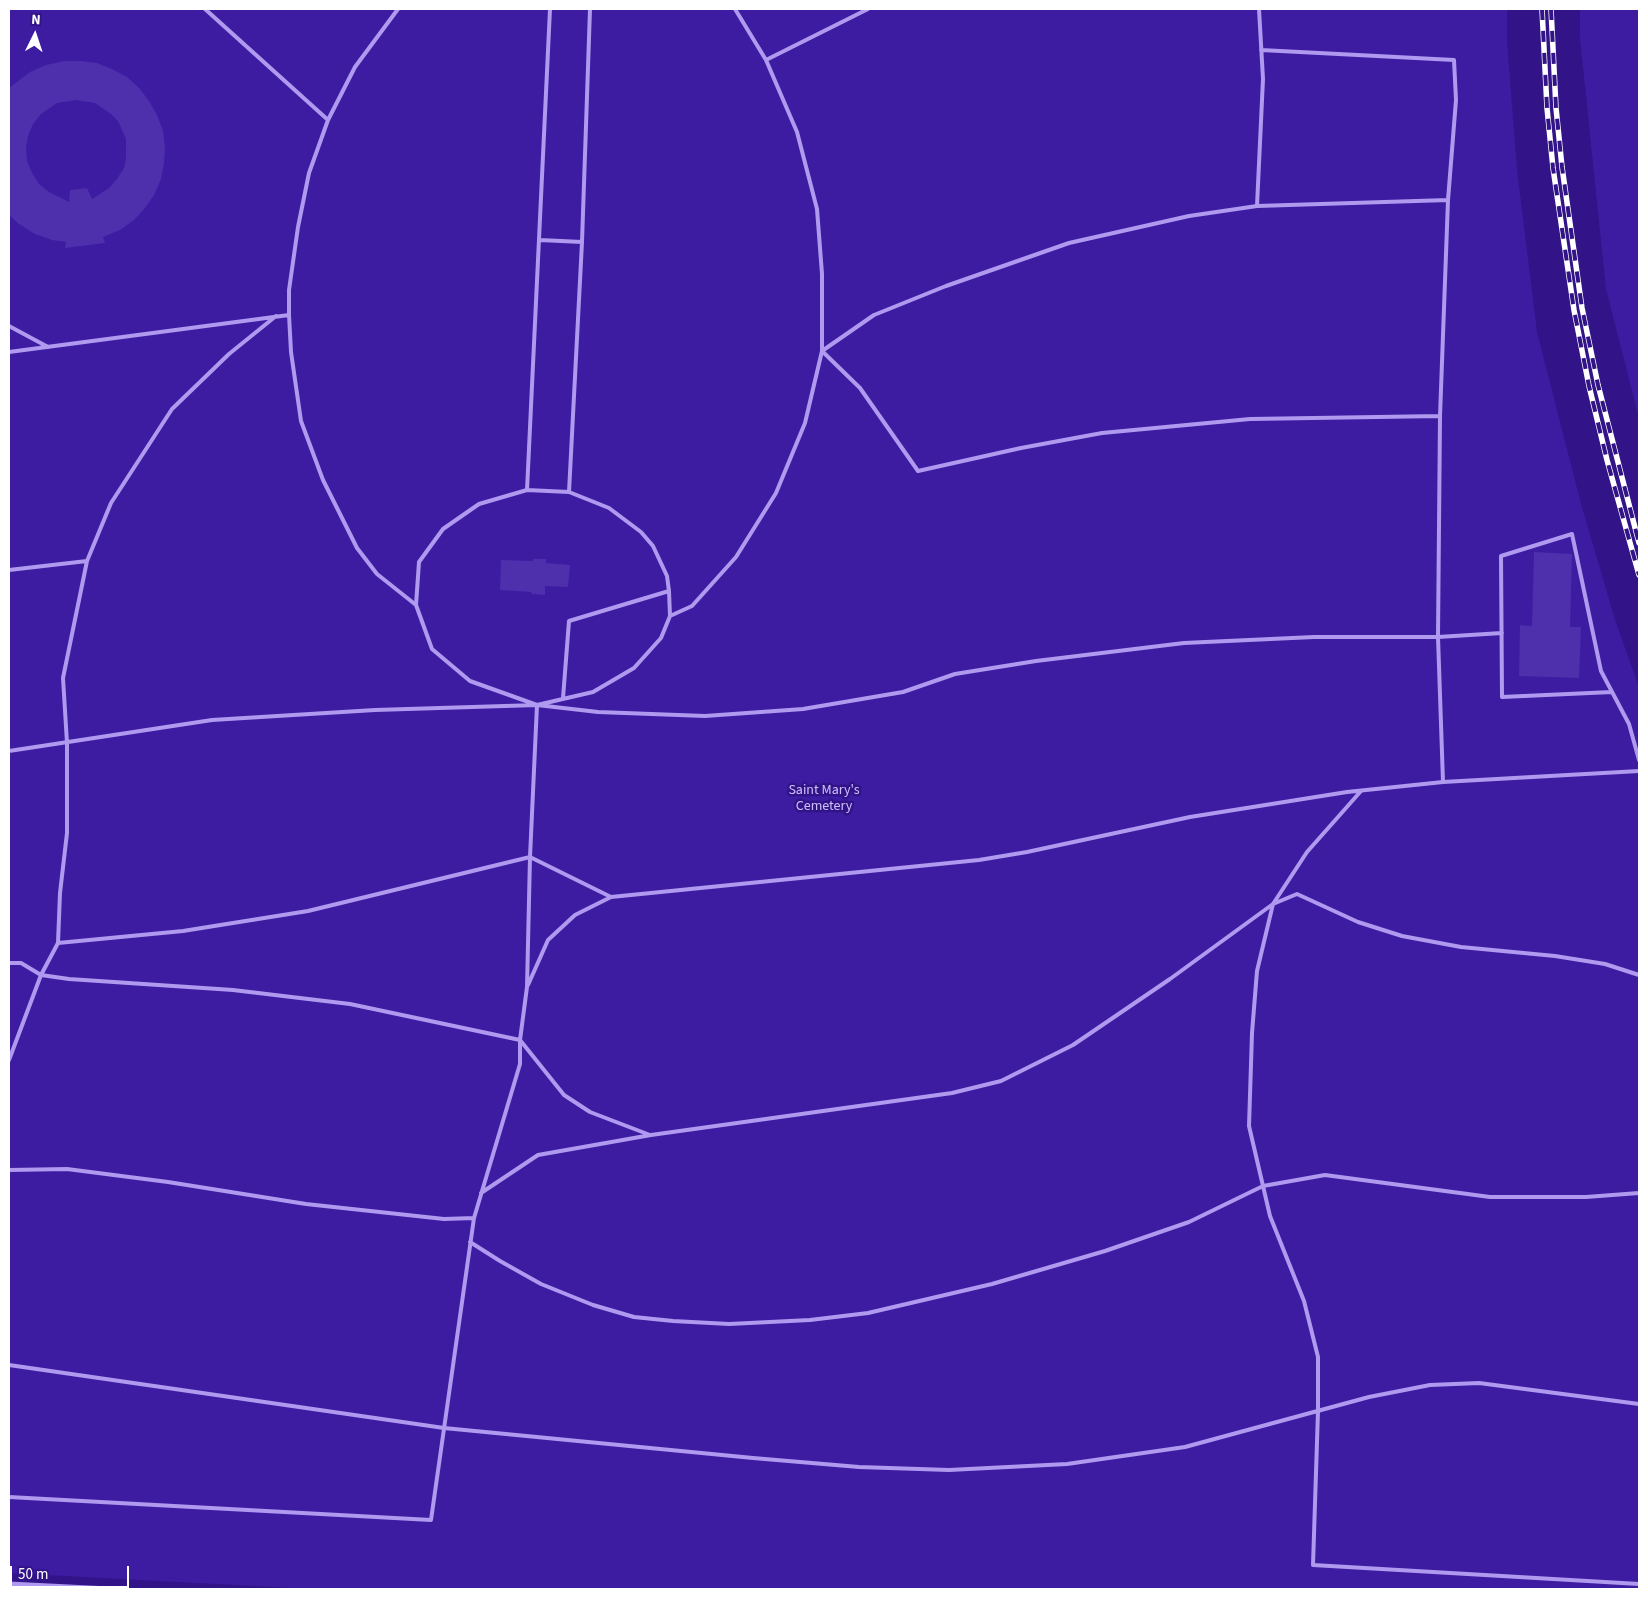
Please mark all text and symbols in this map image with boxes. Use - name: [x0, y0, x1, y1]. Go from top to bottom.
- north arrow: [10, 10, 60, 60]
- text: N: [31, 10, 41, 30]
- park label: Saint Mary's Cemetery: [788, 783, 860, 816]
- scale bar: [12, 1556, 131, 1588]
- text: 50 m: [18, 1564, 48, 1585]

